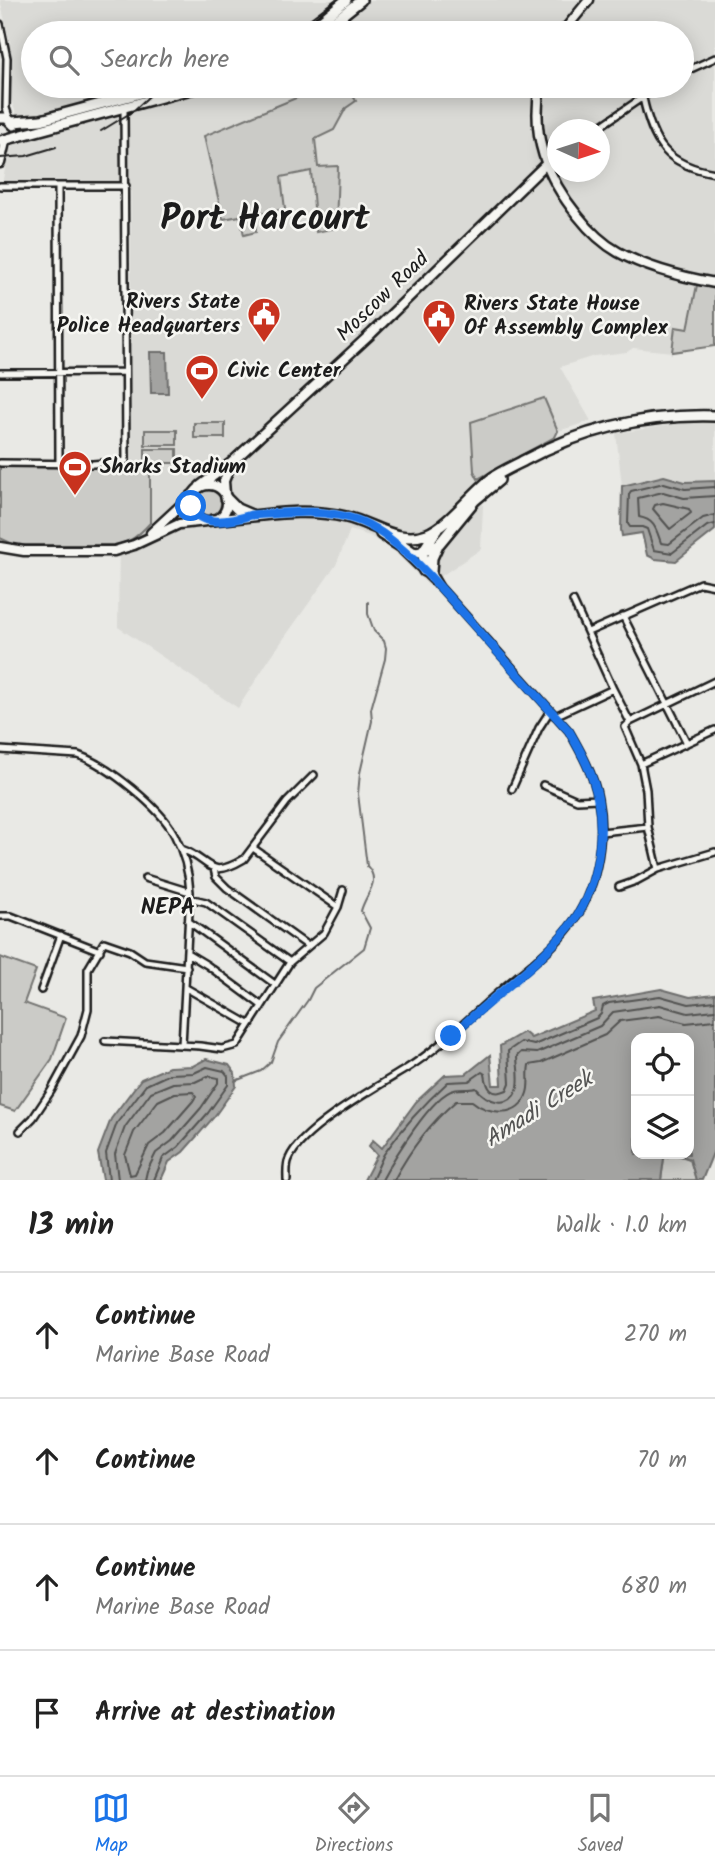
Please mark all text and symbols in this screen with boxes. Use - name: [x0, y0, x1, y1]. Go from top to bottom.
- search box: [21, 21, 694, 98]
- text: Search here: [101, 39, 229, 81]
- icon: search: [45, 41, 83, 79]
- north arrow: [547, 119, 610, 182]
- district label: Port Harcourt: [161, 192, 371, 248]
- street label: Moscow Road: [329, 244, 437, 350]
- place label: Rivers State Police Headquarters: [57, 286, 240, 343]
- place label: Rivers State House Of Assembly Complex: [464, 288, 669, 345]
- public building icon: Rivers State Police Headquarters: [245, 295, 283, 344]
- public building icon: Rivers State House Of Assembly Complex: [420, 297, 458, 346]
- sports icon: Civic Center: [183, 352, 221, 401]
- place label: Civic Center: [227, 355, 342, 388]
- sports icon: Sharks Stadium: [56, 448, 94, 497]
- place label: Sharks Stadium: [100, 451, 246, 484]
- route start: [175, 490, 206, 521]
- district label: NEPA: [141, 890, 195, 926]
- route end: [435, 1020, 466, 1051]
- map controls: [631, 1033, 694, 1159]
- button: locate: [631, 1033, 694, 1096]
- water label: Amadi Creek: [478, 1061, 603, 1158]
- button: layers: [631, 1096, 694, 1159]
- text: 13 min: [28, 1202, 114, 1250]
- text: Walk · 1.0 km: [555, 1208, 687, 1244]
- text: Continue: [95, 1296, 196, 1338]
- icon: ahead: [28, 1316, 66, 1354]
- text: 270 m: [624, 1317, 687, 1353]
- text: Marine Base Road: [95, 1338, 270, 1374]
- text: Continue: [95, 1440, 196, 1482]
- icon: ahead: [28, 1442, 66, 1480]
- text: 70 m: [637, 1443, 687, 1479]
- text: Continue: [95, 1548, 196, 1590]
- icon: ahead: [28, 1568, 66, 1606]
- text: 680 m: [621, 1569, 687, 1605]
- text: Marine Base Road: [95, 1590, 270, 1626]
- text: Arrive at destination: [95, 1692, 335, 1734]
- icon: arrive: [28, 1694, 66, 1732]
- tab: Map: [92, 1789, 130, 1861]
- tab: Directions: [315, 1789, 393, 1861]
- tab: Saved: [578, 1789, 623, 1861]

